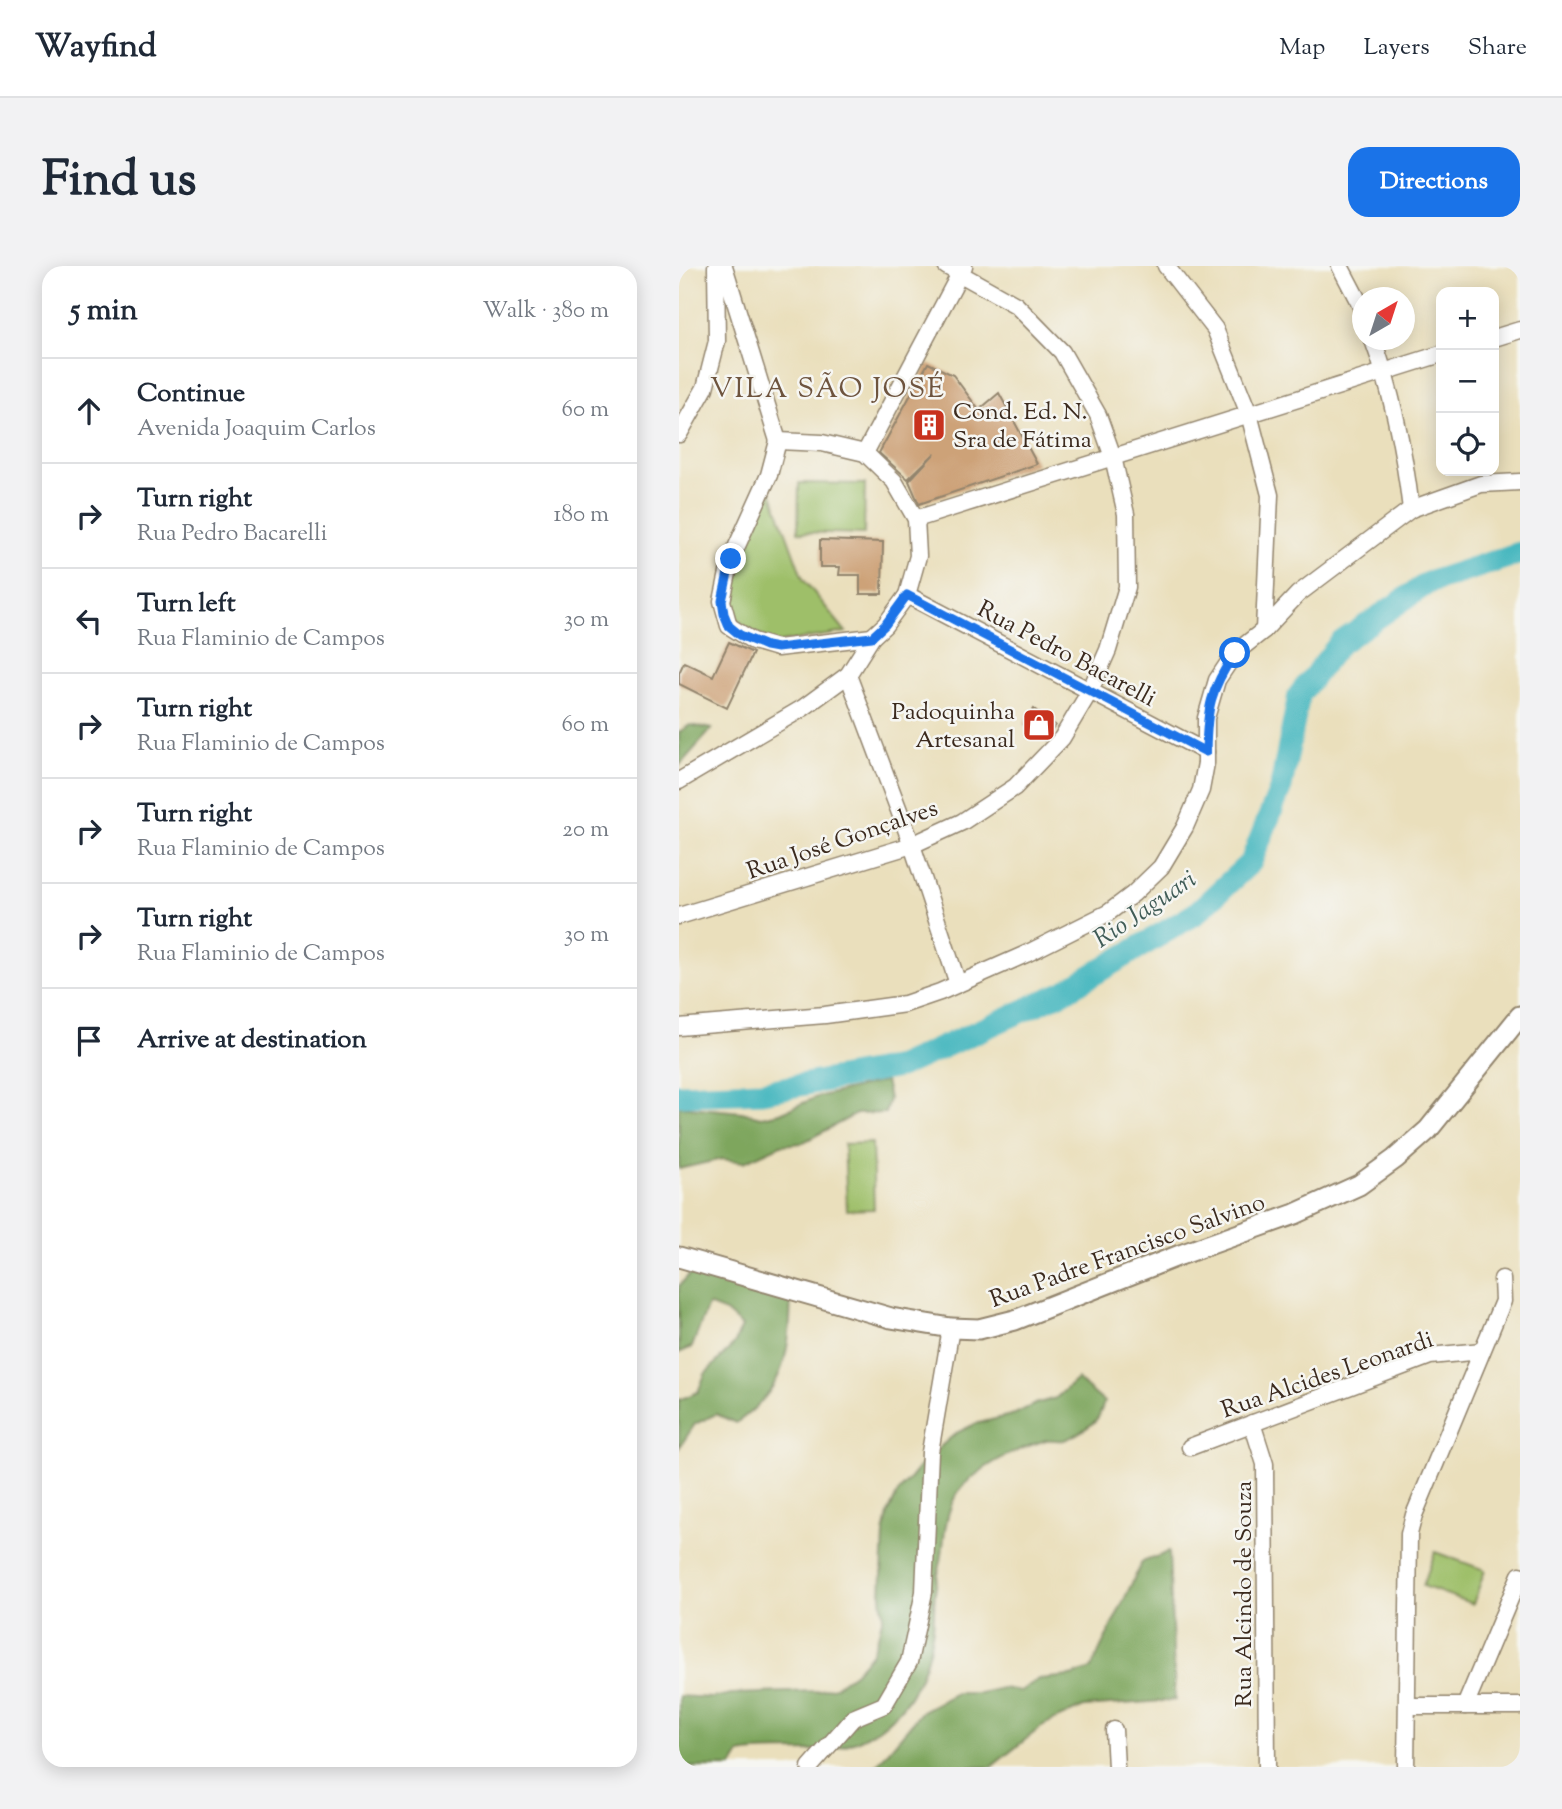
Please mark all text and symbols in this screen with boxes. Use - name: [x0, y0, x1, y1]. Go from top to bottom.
- text: Wayfind: [35, 24, 157, 72]
- text: Map: [1279, 31, 1325, 65]
- text: Layers: [1363, 31, 1430, 65]
- text: Share: [1468, 31, 1527, 65]
- text: Find us: [42, 147, 196, 217]
- button: Directions: [1348, 147, 1520, 217]
- north arrow: [1352, 287, 1415, 350]
- map controls: [1436, 287, 1499, 476]
- button: +: [1436, 287, 1499, 350]
- text: 5 min: [70, 290, 138, 333]
- text: Walk · 380 m: [483, 295, 609, 328]
- button: −: [1436, 350, 1499, 413]
- district label: VILA SÃO JOSÉ: [710, 370, 946, 410]
- text: Continue: [137, 376, 245, 413]
- icon: ahead: [70, 392, 108, 430]
- text: 60 m: [561, 394, 609, 427]
- place label: Cond. Ed. N. Sra de Fátima: [953, 396, 1092, 458]
- building icon: Cond. Ed. N. Sra de Fátima: [910, 406, 948, 444]
- text: Avenida Joaquim Carlos: [137, 413, 376, 446]
- button: locate: [1436, 413, 1499, 476]
- text: Turn right: [137, 481, 252, 518]
- icon: right: [70, 497, 108, 535]
- text: 180 m: [554, 499, 609, 532]
- text: Rua Pedro Bacarelli: [137, 518, 327, 551]
- route end: [715, 543, 746, 574]
- text: Turn left: [137, 586, 236, 623]
- street label: Rua Pedro Bacarelli: [970, 593, 1162, 716]
- icon: left: [70, 602, 108, 640]
- text: 30 m: [564, 604, 609, 637]
- text: Rua Flaminio de Campos: [137, 623, 385, 656]
- route start: [1219, 637, 1250, 668]
- text: Turn right: [137, 691, 252, 728]
- place label: Padoquinha Artesanal: [891, 696, 1015, 758]
- shop icon: Padoquinha Artesanal: [1020, 706, 1058, 744]
- icon: right: [70, 707, 108, 745]
- text: 60 m: [561, 709, 609, 742]
- text: Rua Flaminio de Campos: [137, 728, 385, 761]
- street label: Rua José Gonçalves: [743, 792, 943, 890]
- text: Turn right: [137, 796, 252, 833]
- icon: right: [70, 812, 108, 850]
- text: 20 m: [562, 814, 609, 847]
- text: Rua Flaminio de Campos: [137, 833, 385, 866]
- water label: Rio Jaguari: [1087, 862, 1204, 958]
- text: Turn right: [137, 901, 252, 938]
- icon: right: [70, 917, 108, 955]
- text: 30 m: [564, 919, 609, 952]
- text: Rua Flaminio de Campos: [137, 938, 385, 971]
- icon: arrive: [70, 1022, 108, 1060]
- text: Arrive at destination: [137, 1022, 367, 1059]
- street label: Rua Padre Francisco Salvino: [985, 1186, 1270, 1318]
- street label: Rua Alcides Leonardi: [1217, 1324, 1438, 1428]
- street label: Rua Alcindo de Souza: [1228, 1481, 1262, 1707]

